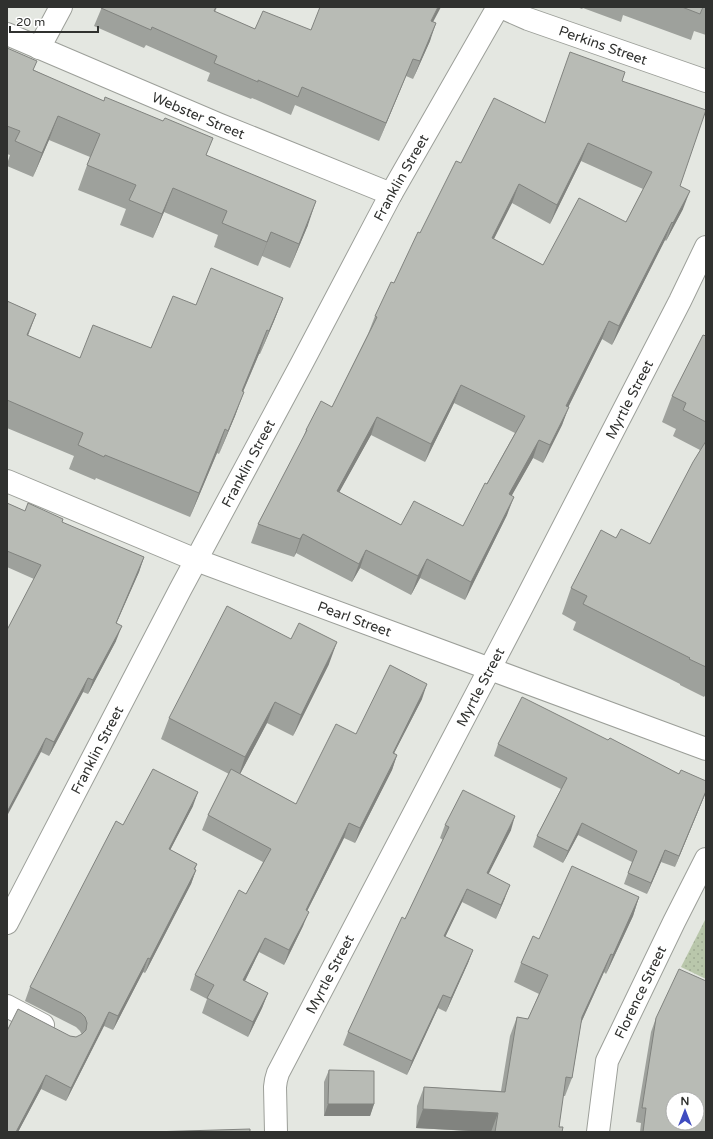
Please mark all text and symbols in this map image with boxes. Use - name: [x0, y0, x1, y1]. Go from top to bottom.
- scale bar: [10, 8, 98, 34]
- text: 20 m: [16, 15, 45, 29]
- street label: Perkins Street: [556, 22, 650, 69]
- street label: Webster Street: [149, 89, 248, 143]
- street label: Franklin Street: [370, 131, 433, 224]
- street label: Myrtle Street: [602, 357, 657, 442]
- street label: Franklin Street: [218, 416, 279, 510]
- street label: Pearl Street: [315, 598, 394, 641]
- street label: Myrtle Street: [453, 644, 509, 730]
- street label: Franklin Street: [67, 703, 127, 797]
- street label: Myrtle Street: [303, 931, 358, 1017]
- street label: Florence Street: [611, 943, 671, 1042]
- north arrow: [665, 1091, 705, 1131]
- text: N: [681, 1095, 689, 1108]

